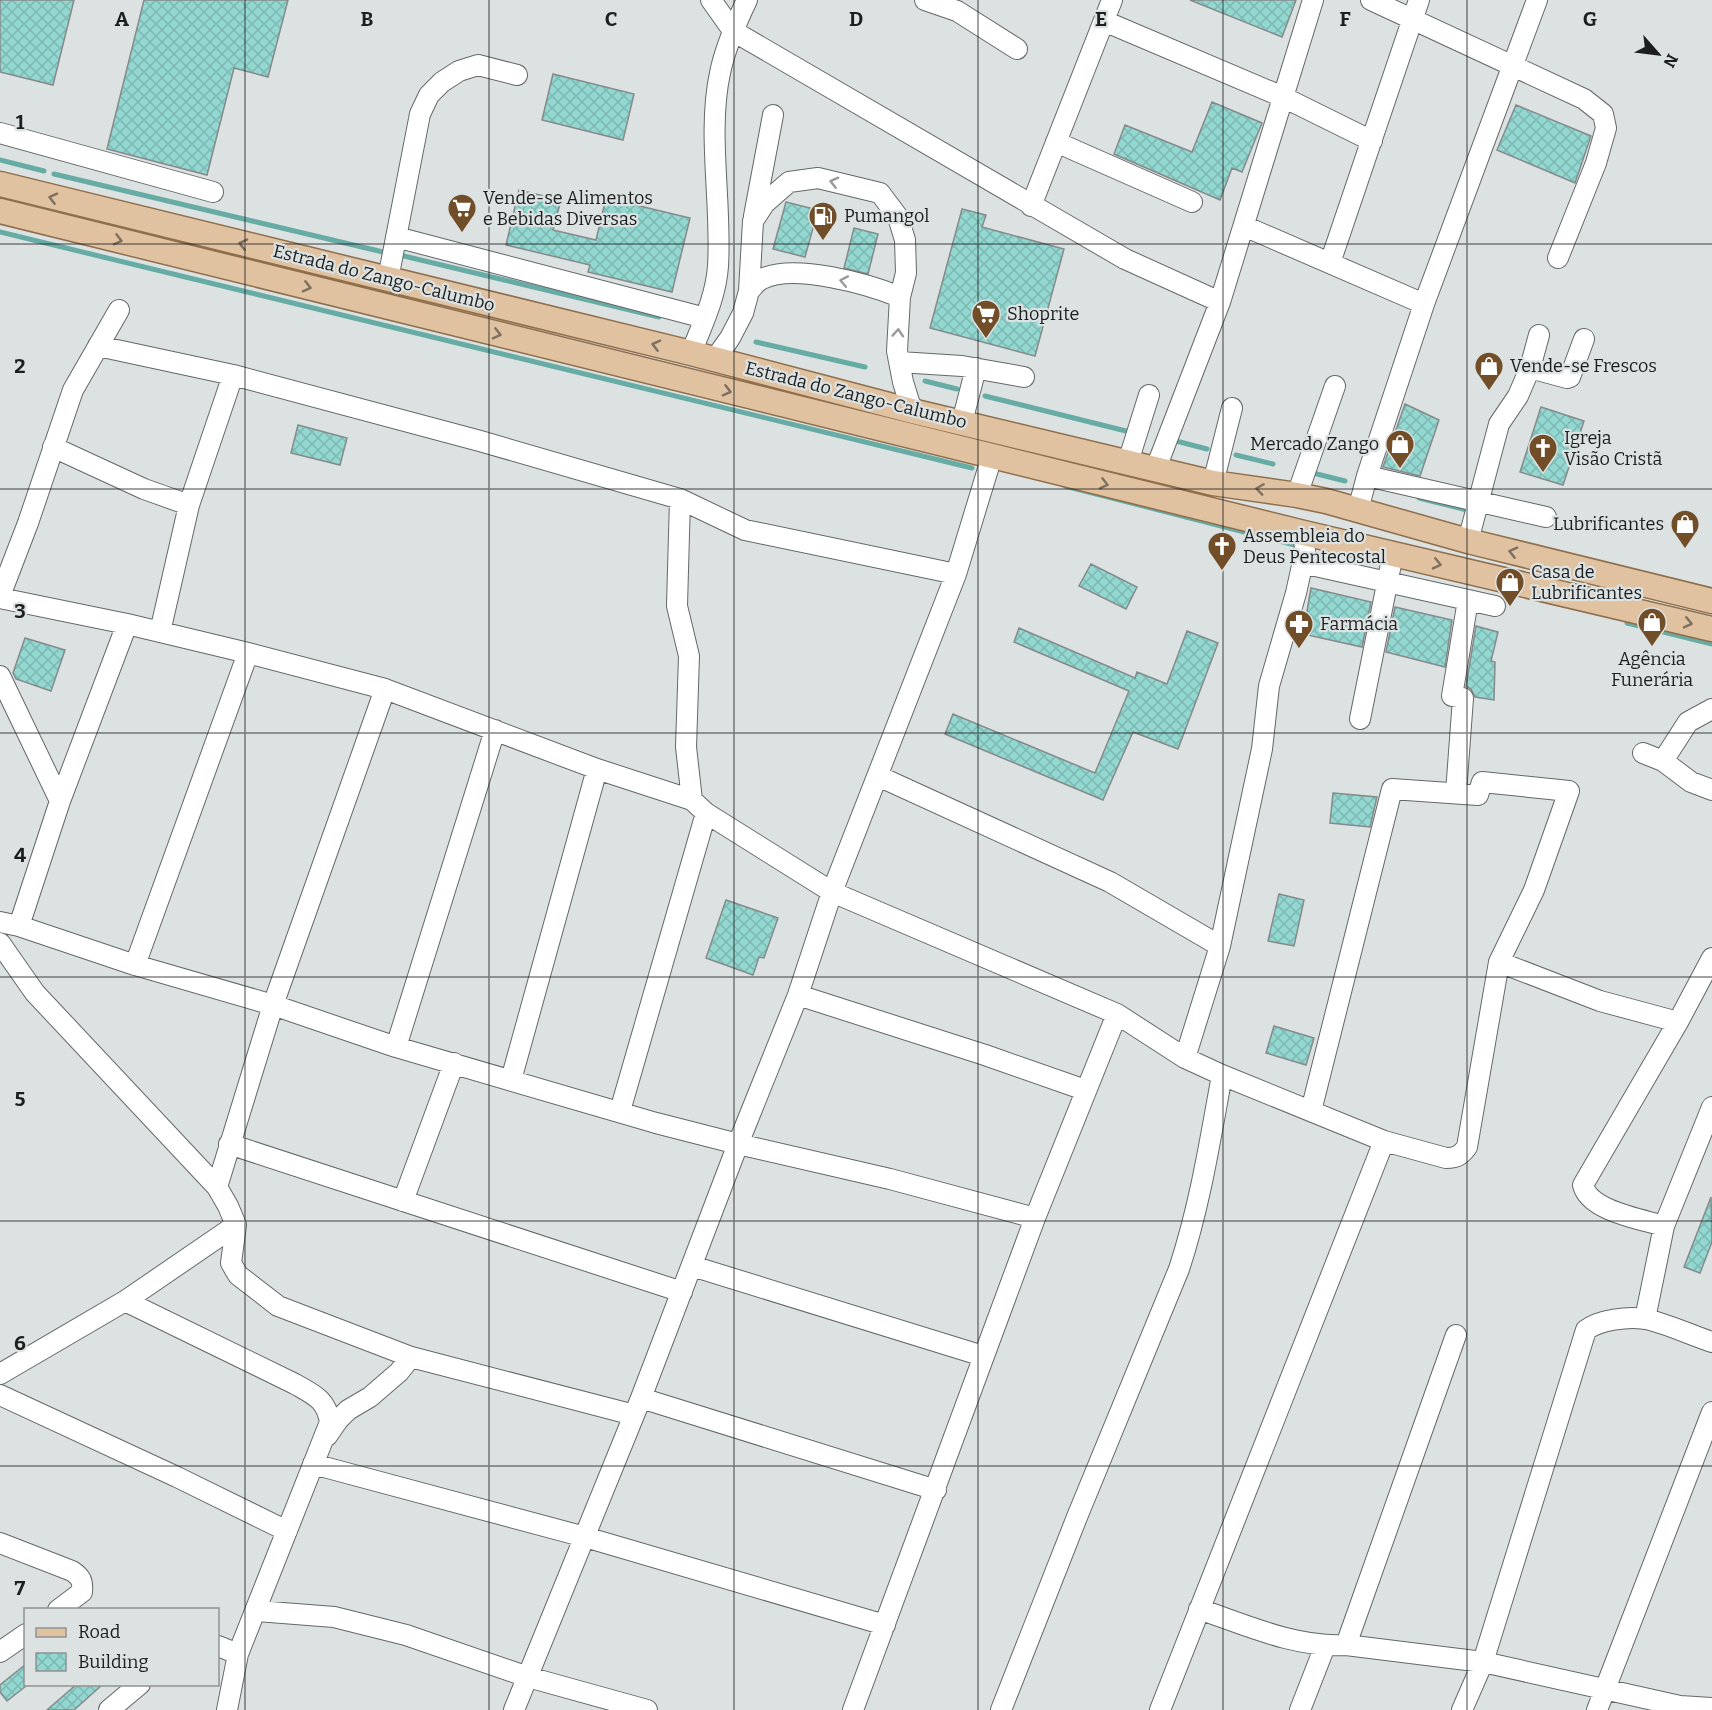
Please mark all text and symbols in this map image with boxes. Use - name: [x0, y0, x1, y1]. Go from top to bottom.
- text: A: [115, 7, 130, 31]
- text: B: [361, 7, 374, 31]
- text: C: [605, 7, 617, 31]
- text: D: [849, 7, 863, 31]
- text: E: [1095, 7, 1107, 31]
- text: F: [1339, 7, 1351, 31]
- text: G: [1583, 7, 1597, 31]
- north arrow: [1628, 24, 1688, 84]
- text: N: [1660, 51, 1682, 71]
- text: 1: [16, 110, 25, 134]
- one-way arrow: [830, 176, 840, 189]
- place label: Vende-se Alimentos e Bebidas Diversas: [483, 187, 653, 230]
- one-way arrow: [48, 192, 58, 205]
- supermarket icon: Vende-se Alimentos e Bebidas Diversas: [446, 192, 478, 234]
- fuel station icon: Pumangol: [807, 200, 839, 242]
- place label: Pumangol: [844, 205, 929, 227]
- one-way arrow: [113, 233, 123, 246]
- one-way arrow: [238, 238, 248, 251]
- street label: Estrada do Zango-Calumbo: [271, 240, 497, 316]
- one-way arrow: [839, 275, 849, 288]
- one-way arrow: [302, 280, 312, 293]
- supermarket icon: Shoprite: [970, 298, 1002, 340]
- place label: Shoprite: [1007, 303, 1079, 325]
- one-way arrow: [491, 326, 501, 339]
- one-way arrow: [891, 329, 904, 338]
- one-way arrow: [652, 339, 662, 352]
- shop icon: Vende-se Frescos: [1473, 350, 1505, 392]
- text: 2: [14, 354, 26, 378]
- place label: Vende-se Frescos: [1510, 355, 1657, 377]
- street label: Estrada do Zango-Calumbo: [743, 357, 969, 433]
- one-way arrow: [722, 383, 732, 396]
- place label: Igreja Visão Cristã: [1564, 427, 1663, 470]
- shop icon: Mercado Zango: [1384, 428, 1416, 470]
- church icon: Igreja Visão Cristã: [1527, 432, 1559, 474]
- place label: Mercado Zango: [1250, 433, 1379, 455]
- one-way arrow: [1099, 477, 1109, 490]
- one-way arrow: [1255, 484, 1264, 496]
- shop icon: Lubrificantes: [1669, 508, 1701, 550]
- place label: Lubrificantes: [1553, 513, 1664, 535]
- place label: Assembleia do Deus Pentecostal: [1243, 525, 1386, 568]
- church icon: Assembleia do Deus Pentecostal: [1206, 530, 1238, 572]
- one-way arrow: [1508, 546, 1518, 559]
- one-way arrow: [1432, 557, 1442, 570]
- place label: Casa de Lubrificantes: [1531, 561, 1642, 604]
- shop icon: Casa de Lubrificantes: [1494, 566, 1526, 608]
- text: 3: [14, 599, 26, 623]
- shop icon: Agência Funerária: [1636, 606, 1668, 648]
- pharmacy icon: Farmácia: [1283, 608, 1315, 650]
- place label: Farmácia: [1320, 613, 1398, 635]
- one-way arrow: [1683, 616, 1693, 629]
- place label: Agência Funerária: [1611, 648, 1693, 691]
- text: 4: [14, 843, 26, 867]
- text: 5: [15, 1087, 26, 1111]
- text: 6: [14, 1331, 26, 1355]
- text: 7: [15, 1576, 26, 1600]
- legend: [24, 1608, 219, 1686]
- text: Road: [78, 1621, 121, 1643]
- text: Building: [78, 1651, 149, 1673]

